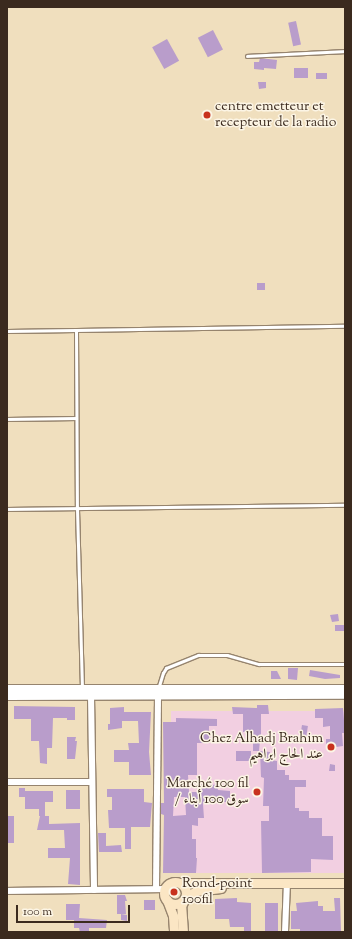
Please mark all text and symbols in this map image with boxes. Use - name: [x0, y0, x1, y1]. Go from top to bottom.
- place label: centre emetteur et recepteur de la radio: [215, 99, 336, 132]
- marker: centre emetteur et recepteur de la radio: [202, 110, 212, 120]
- place label: Chez Alhadj Brahim عند الحاج ابراهيم: [200, 731, 323, 764]
- marker: Chez Alhadj Brahim عند الحاج ابراهيم: [326, 742, 336, 752]
- place label: Marché 100 fil / سوق 100 أبناء: [167, 776, 249, 808]
- marker: Marché 100 fil / سوق 100 أبناء: [252, 787, 262, 797]
- place label: Rond-point 100fil: [182, 876, 252, 908]
- marker: Rond-point 100fil: [169, 887, 179, 897]
- scale bar: [18, 897, 132, 923]
- text: 100 m: [23, 903, 52, 921]

